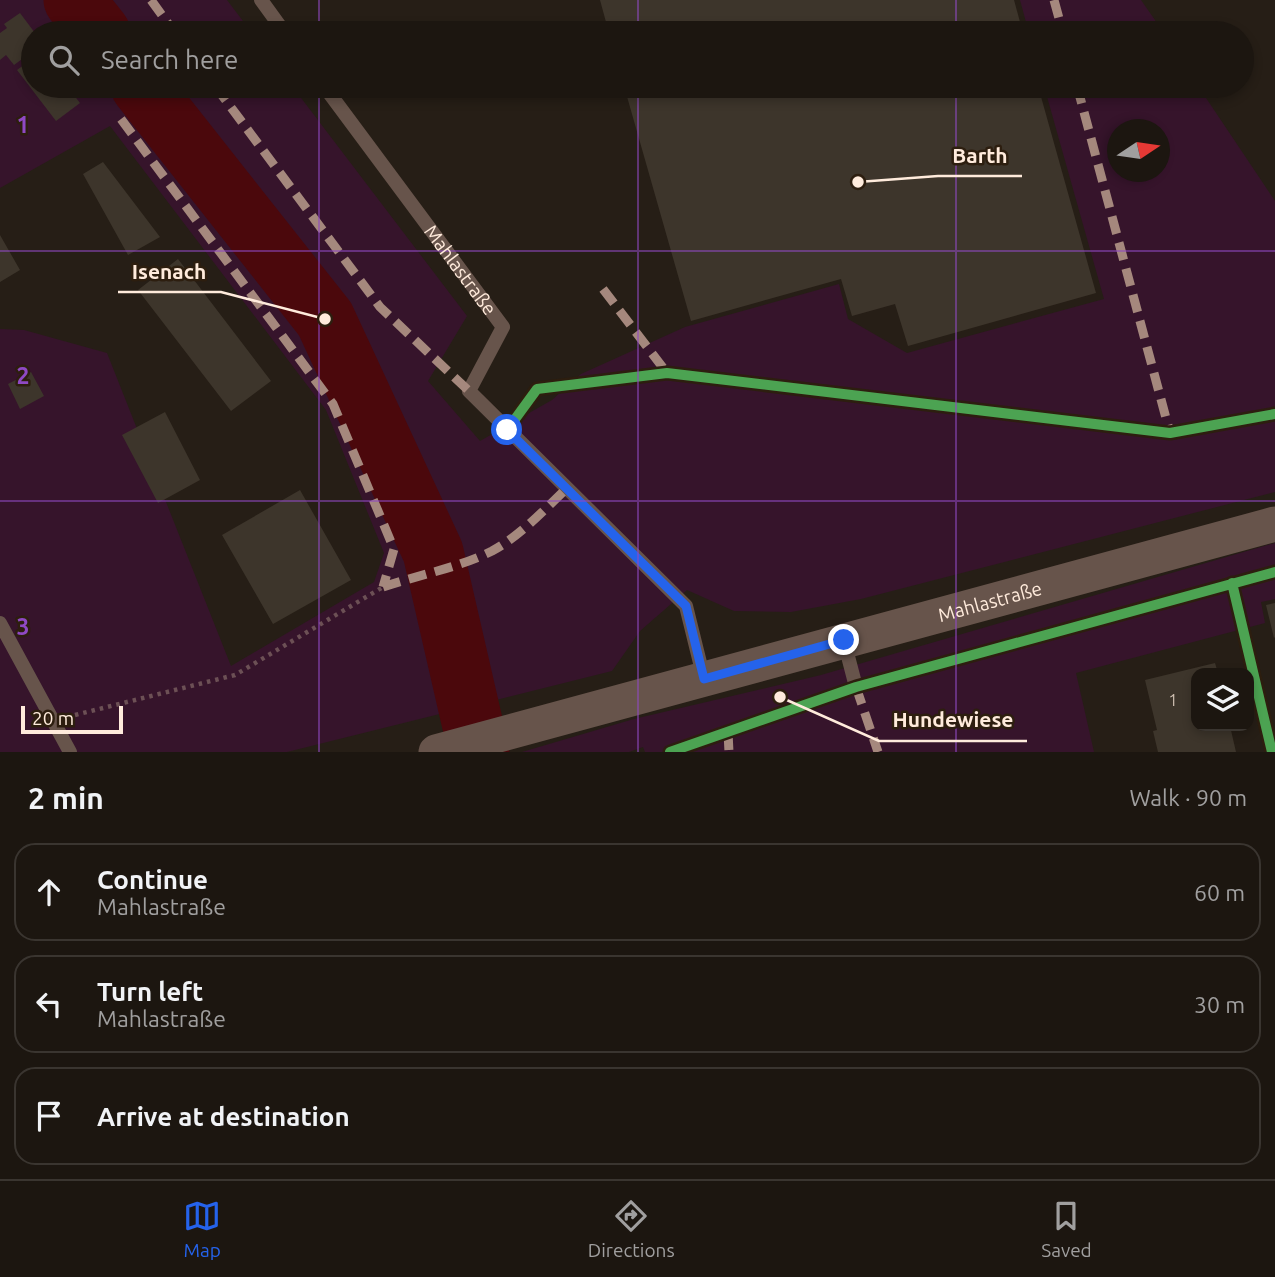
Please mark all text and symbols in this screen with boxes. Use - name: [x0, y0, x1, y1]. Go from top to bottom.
- search box: [21, 21, 1254, 98]
- icon: search: [45, 41, 83, 79]
- text: Search here: [101, 45, 238, 74]
- text: 1: [17, 112, 29, 137]
- north arrow: [1107, 119, 1170, 182]
- callout: Barth: [938, 134, 1022, 176]
- text: Barth: [952, 143, 1008, 167]
- street label: Mahlastraße: [420, 220, 501, 319]
- callout: Isenach: [118, 250, 221, 292]
- text: Isenach: [132, 259, 206, 283]
- text: 2: [17, 363, 29, 388]
- route start: [491, 414, 522, 445]
- street label: Mahlastraße: [936, 577, 1044, 626]
- text: 3: [17, 614, 29, 639]
- route end: [828, 624, 859, 655]
- map controls: [1191, 668, 1254, 731]
- button: layers: [1191, 668, 1254, 731]
- house number: 1: [1168, 691, 1178, 709]
- callout: Hundewiese: [879, 699, 1027, 741]
- scale bar: [21, 703, 122, 735]
- text: 20 m: [32, 707, 74, 729]
- text: Hundewiese: [893, 707, 1013, 731]
- text: 2 min: [28, 781, 104, 815]
- text: Walk · 90 m: [1129, 785, 1247, 810]
- text: Continue: [97, 865, 208, 894]
- icon: ahead: [30, 873, 68, 911]
- text: 60 m: [1194, 880, 1245, 905]
- text: Mahlastraße: [97, 894, 226, 919]
- text: Turn left: [97, 977, 203, 1006]
- icon: left: [30, 985, 68, 1023]
- text: 30 m: [1194, 992, 1245, 1017]
- text: Mahlastraße: [97, 1006, 226, 1031]
- icon: arrive: [30, 1097, 68, 1135]
- text: Arrive at destination: [97, 1102, 350, 1131]
- tab: Map: [183, 1197, 221, 1261]
- tab: Directions: [588, 1197, 675, 1261]
- tab: Saved: [1041, 1197, 1092, 1261]

